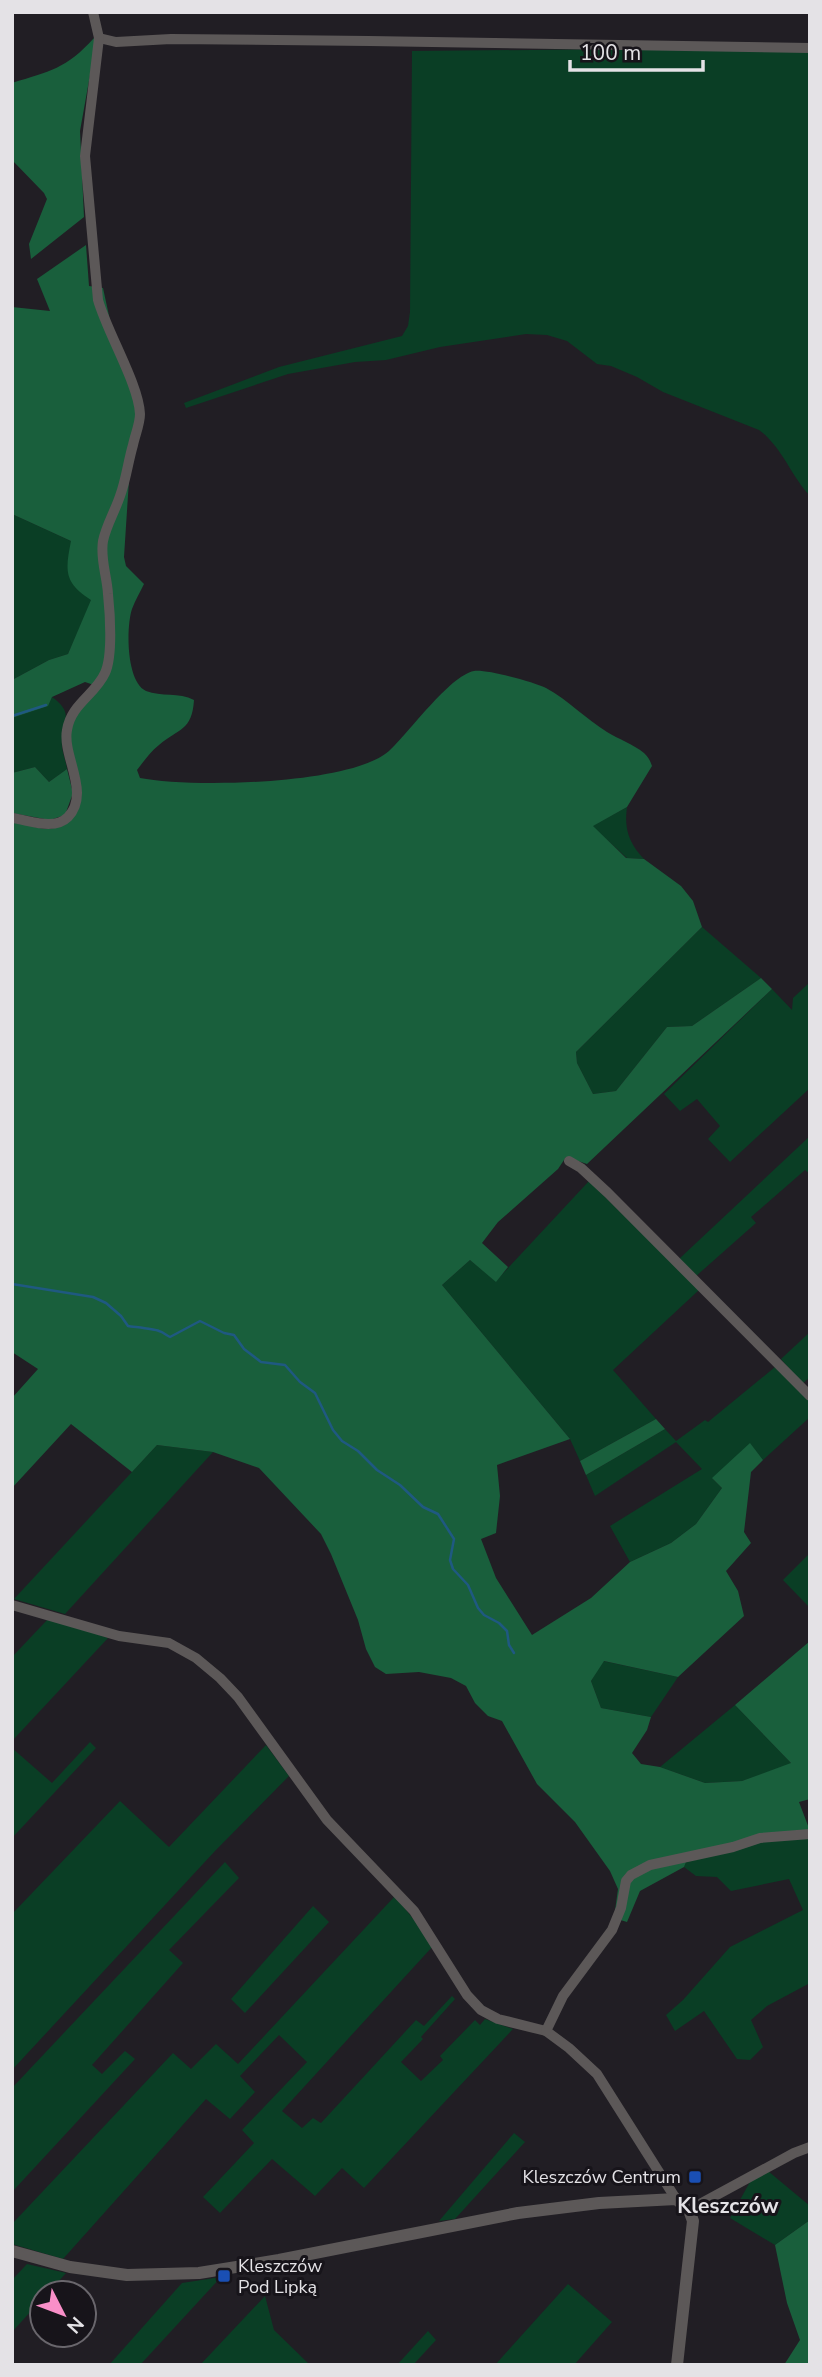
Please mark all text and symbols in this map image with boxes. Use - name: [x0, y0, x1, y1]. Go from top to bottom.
- scale bar: [570, 28, 703, 72]
- text: 100 m: [580, 39, 641, 67]
- place label: Kleszczów Centrum: [523, 2165, 681, 2189]
- marker: Kleszczów Centrum: [687, 2169, 703, 2185]
- district label: Kleszczów: [677, 2192, 779, 2220]
- place label: Kleszczów Pod Lipką: [238, 2254, 322, 2299]
- marker: Kleszczów Pod Lipką: [216, 2268, 232, 2284]
- north arrow: [28, 2279, 98, 2349]
- text: N: [60, 2311, 89, 2339]

